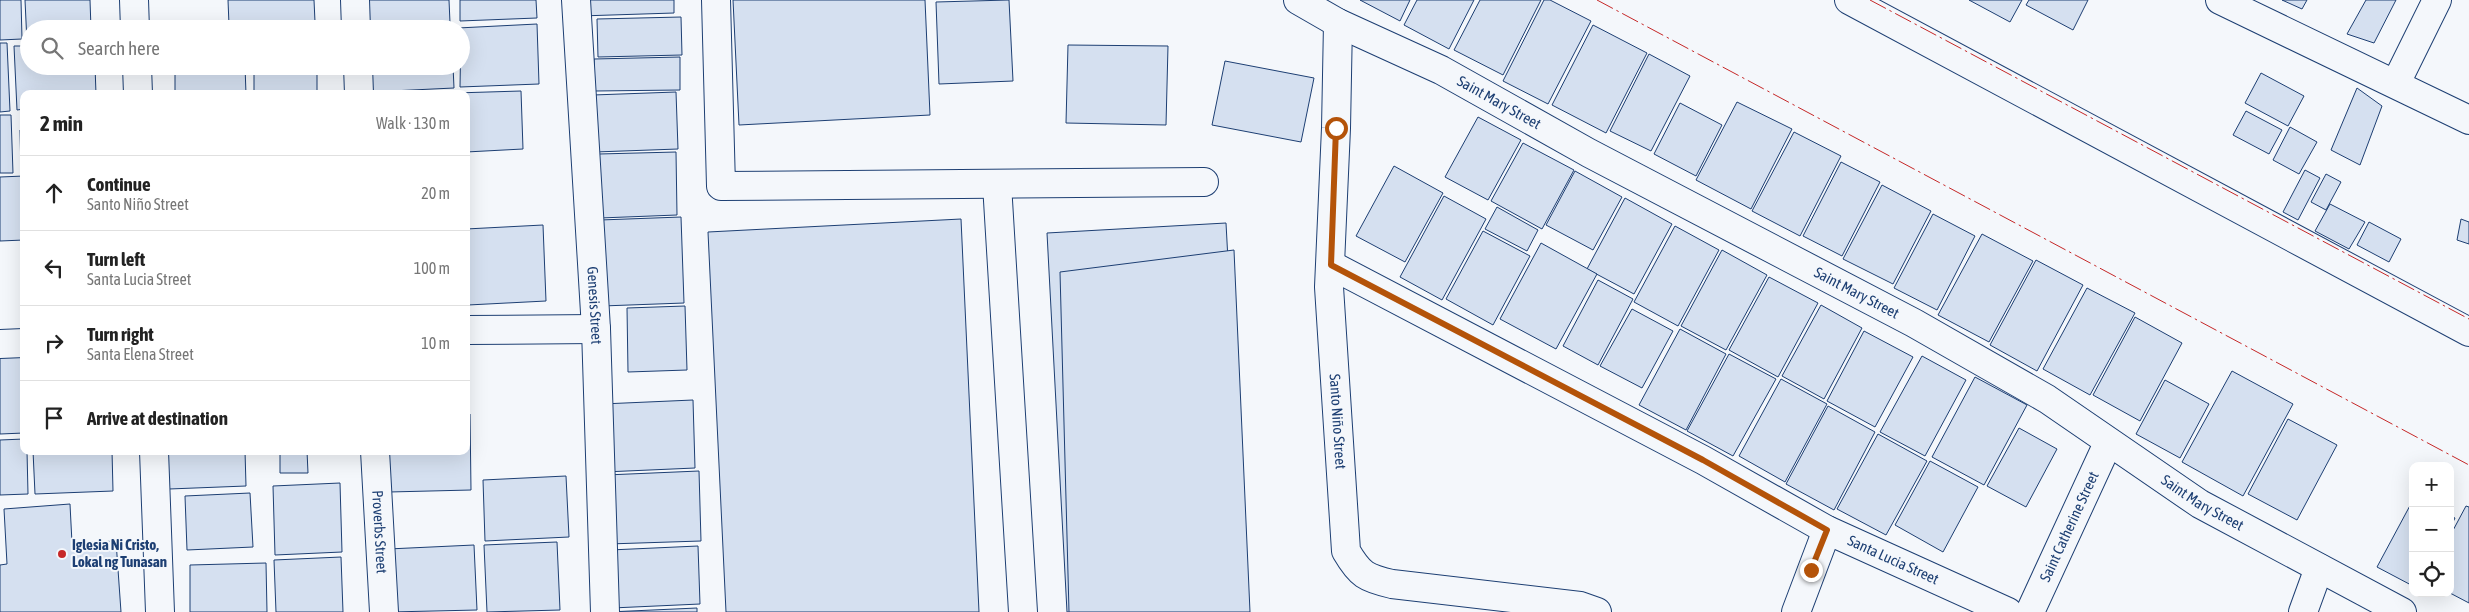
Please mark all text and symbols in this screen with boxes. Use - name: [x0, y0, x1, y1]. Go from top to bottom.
- search box: [20, 20, 470, 75]
- icon: search: [38, 34, 66, 62]
- text: Search here: [78, 37, 160, 59]
- street label: Saint Mary Street: [1455, 72, 1544, 132]
- text: 2 min: [40, 111, 83, 135]
- text: Walk · 130 m: [376, 114, 450, 132]
- route start: [1325, 117, 1348, 140]
- text: Continue: [87, 173, 151, 195]
- icon: ahead: [40, 179, 68, 207]
- text: 20 m: [421, 184, 450, 202]
- text: Santo Niño Street: [87, 195, 189, 213]
- text: Turn left: [87, 248, 145, 270]
- icon: left: [40, 254, 68, 282]
- text: 100 m: [414, 259, 450, 277]
- street label: Saint Mary Street: [1812, 263, 1902, 322]
- street label: Genesis Street: [584, 266, 605, 345]
- text: Santa Lucia Street: [87, 270, 191, 288]
- text: Turn right: [87, 323, 154, 345]
- icon: right: [40, 329, 68, 357]
- text: 10 m: [421, 334, 450, 352]
- text: Santa Elena Street: [87, 345, 194, 363]
- street label: Santo Niño Street: [1327, 373, 1350, 470]
- icon: arrive: [40, 404, 68, 432]
- text: Arrive at destination: [87, 407, 228, 429]
- map controls: [2409, 462, 2454, 597]
- button: +: [2409, 462, 2454, 507]
- street label: Saint Catherine Street: [2036, 469, 2102, 584]
- street label: Saint Mary Street: [2158, 471, 2247, 534]
- street label: Proverbs Street: [369, 490, 391, 574]
- button: −: [2409, 507, 2454, 552]
- street label: Santa Lucia Street: [1845, 532, 1941, 587]
- place label: Iglesia Ni Cristo, Lokal ng Tunasan: [72, 536, 167, 570]
- marker: Iglesia Ni Cristo, Lokal ng Tunasan: [56, 548, 68, 560]
- button: locate: [2409, 552, 2454, 597]
- route end: [1800, 559, 1823, 582]

